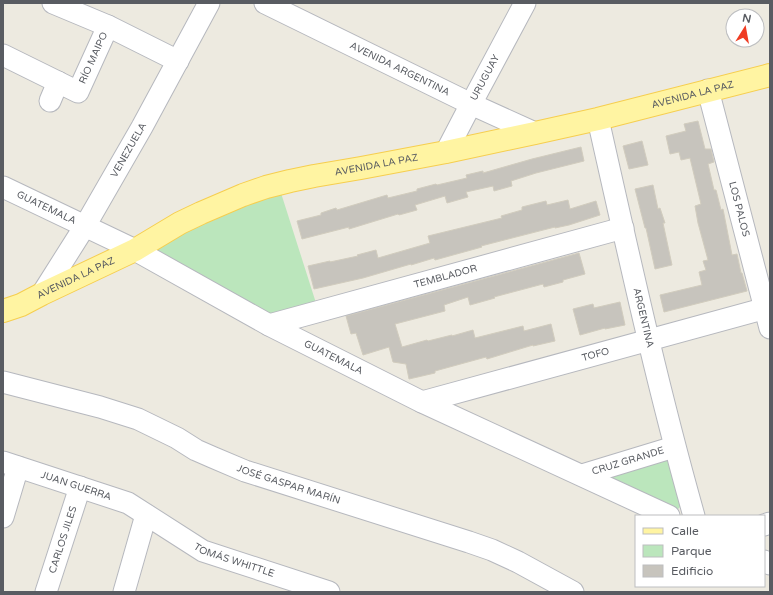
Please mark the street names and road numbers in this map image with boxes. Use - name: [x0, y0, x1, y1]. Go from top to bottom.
- street label: RÍO MAIPO: [77, 30, 110, 86]
- street label: AVENIDA ARGENTINA: [348, 39, 452, 99]
- street label: URUGUAY: [468, 52, 503, 103]
- street label: AVENIDA LA PAZ: [650, 79, 735, 111]
- street label: VENEZUELA: [108, 121, 149, 180]
- street label: AVENIDA LA PAZ: [334, 151, 419, 178]
- street label: LOS PALOS: [726, 180, 752, 238]
- street label: GUATEMALA: [15, 188, 78, 227]
- street label: AVENIDA LA PAZ: [35, 255, 116, 302]
- street label: TEMBLADOR: [413, 262, 478, 291]
- street label: ARGENTINA: [631, 287, 656, 349]
- street label: GUATEMALA: [302, 338, 365, 377]
- street label: TOFO: [581, 345, 611, 364]
- street label: CRUZ GRANDE: [590, 444, 665, 478]
- street label: JOSÉ GASPAR MARÍN: [235, 462, 342, 507]
- street label: JUAN GUERRA: [39, 469, 113, 503]
- street label: CARLOS JILES: [46, 504, 79, 575]
- street label: TOMÁS WHITTLE: [191, 541, 276, 580]

